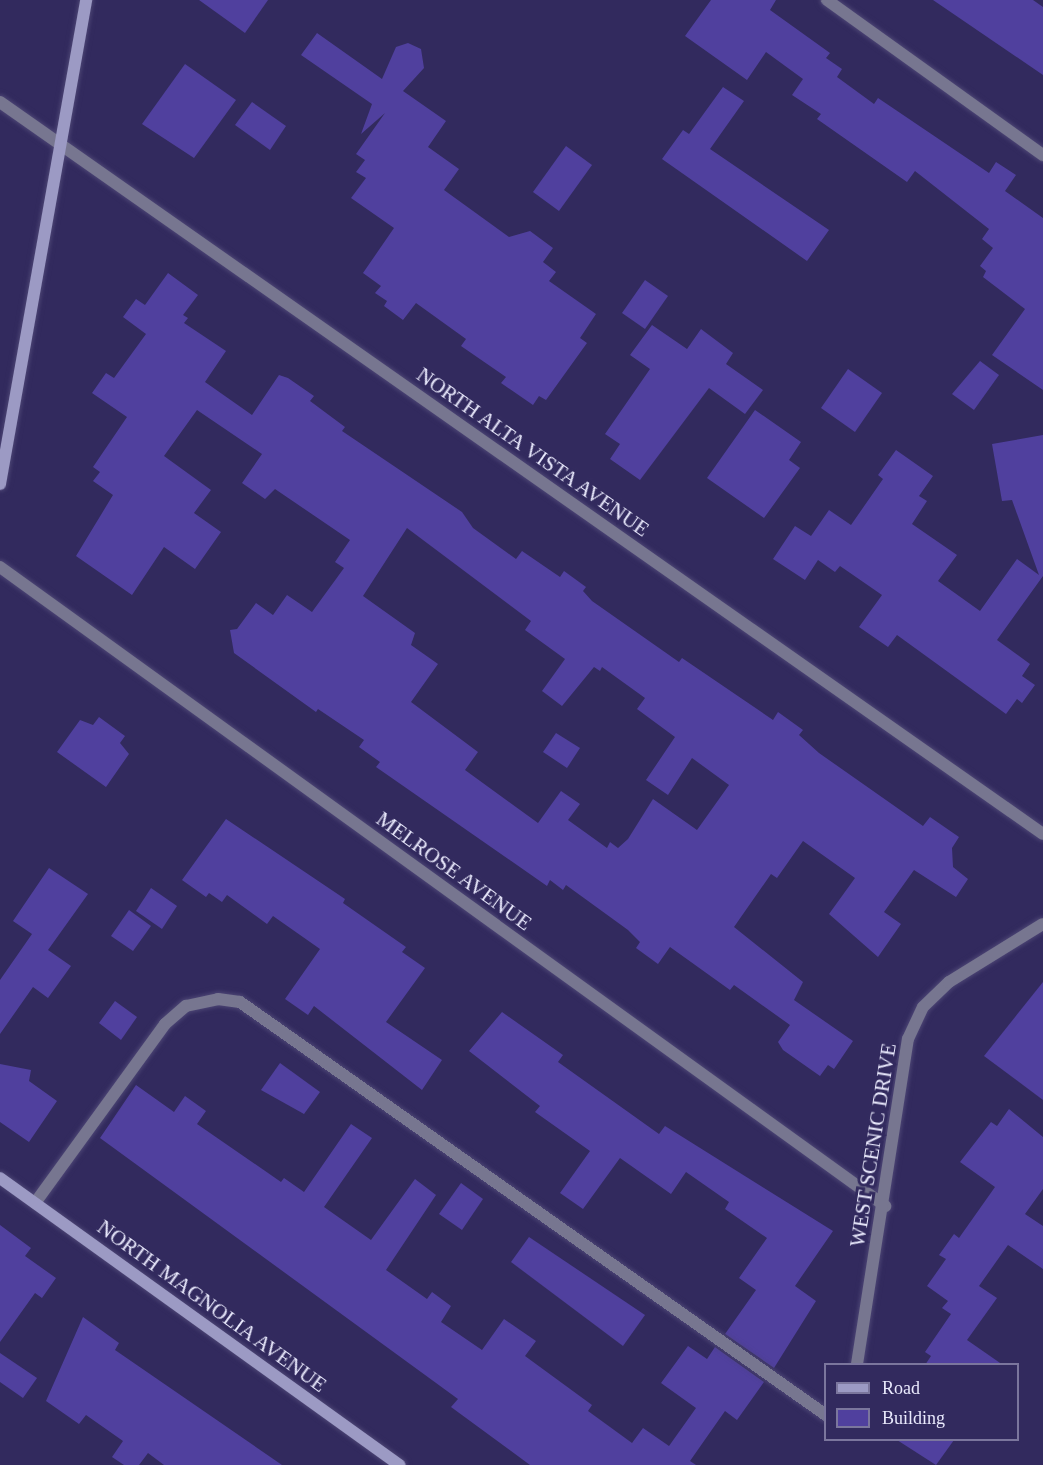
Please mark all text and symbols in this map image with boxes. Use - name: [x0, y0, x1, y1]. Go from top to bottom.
- street label: NORTH ALTA VISTA AVENUE: [410, 361, 656, 543]
- street label: MELROSE AVENUE: [371, 806, 537, 936]
- street label: WEST SCENIC DRIVE: [844, 1041, 902, 1249]
- street label: NORTH MAGNOLIA AVENUE: [92, 1214, 332, 1398]
- legend: [824, 1363, 1019, 1441]
- text: Road: [882, 1378, 920, 1398]
- text: Building: [882, 1408, 945, 1428]

